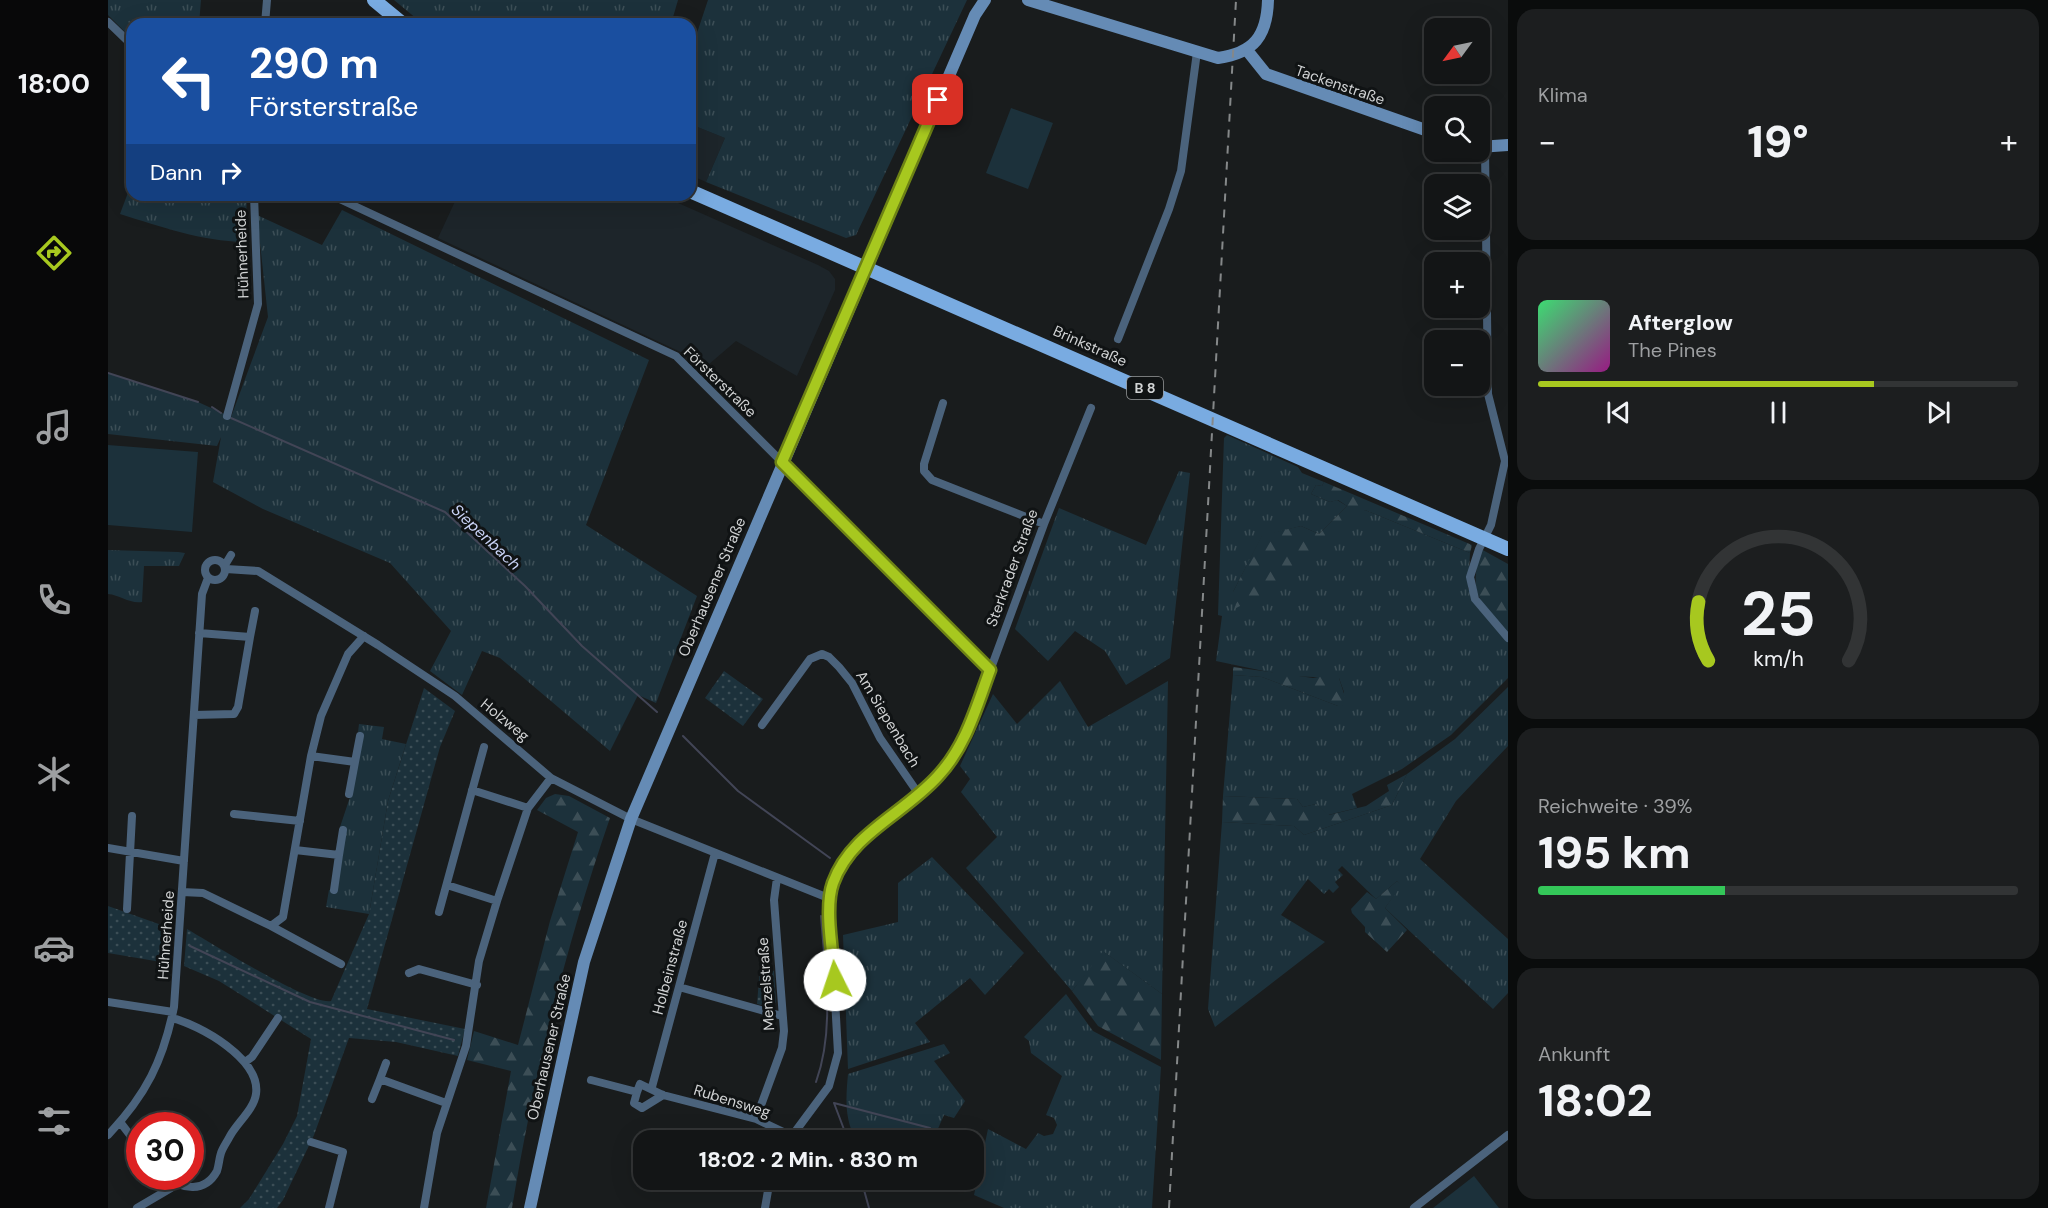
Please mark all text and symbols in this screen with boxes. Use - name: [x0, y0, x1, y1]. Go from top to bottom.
- north arrow: [1424, 18, 1490, 84]
- map controls: [1424, 18, 1490, 396]
- text: 290 m: [249, 36, 379, 91]
- icon: left: [150, 42, 228, 120]
- street label: Tackenstraße: [1293, 60, 1387, 110]
- text: 18:00: [18, 66, 90, 101]
- pin: [912, 74, 963, 125]
- text: Klima: [1538, 82, 1588, 108]
- icon: arrive: [921, 83, 954, 116]
- text: Försterstraße: [249, 89, 418, 124]
- button: search: [1424, 96, 1490, 162]
- text: 19°: [1747, 112, 1809, 171]
- text: −: [1538, 120, 1556, 163]
- text: +: [2000, 120, 2018, 163]
- icon: right: [214, 156, 247, 189]
- text: Dann: [150, 158, 202, 187]
- button: layers: [1424, 174, 1490, 240]
- street label: Hühnerheide: [230, 209, 254, 299]
- icon: directions: [33, 232, 75, 274]
- button: +: [1424, 252, 1490, 318]
- text: Afterglow: [1628, 308, 1733, 337]
- street label: Brinkstraße: [1050, 321, 1130, 371]
- button: −: [1424, 330, 1490, 396]
- text: The Pines: [1628, 337, 1717, 363]
- street label: Försterstraße: [679, 342, 761, 422]
- road number: B 8: [1127, 377, 1163, 399]
- icon: previous: [1602, 396, 1635, 429]
- icon: pause: [1762, 396, 1795, 429]
- icon: next: [1922, 396, 1955, 429]
- icon: music: [33, 406, 75, 448]
- water label: Siepenbach: [447, 499, 525, 575]
- street label: Sterkrader Straße: [981, 506, 1043, 630]
- street label: Oberhausener Straße: [674, 514, 750, 660]
- text: 25: [1741, 573, 1815, 654]
- icon: phone: [33, 579, 75, 621]
- text: km/h: [1753, 645, 1803, 673]
- street label: Am Siepenbach: [851, 667, 925, 771]
- street label: Holzweg: [476, 694, 534, 746]
- icon: climate: [33, 753, 75, 795]
- text: Reichweite · 39%: [1538, 793, 1692, 819]
- text: 195 km: [1538, 823, 1691, 882]
- street label: Hühnerheide: [153, 890, 179, 980]
- street label: Holbeinstraße: [648, 917, 692, 1017]
- icon: car: [33, 927, 75, 969]
- street label: Menzelstraße: [753, 937, 779, 1031]
- position arrow: [803, 948, 867, 1012]
- street label: Oberhausener Straße: [522, 972, 576, 1122]
- text: Ankunft: [1538, 1041, 1610, 1067]
- text: 18:02: [1538, 1071, 1653, 1130]
- street label: Rubensweg: [691, 1080, 773, 1122]
- icon: filters: [33, 1100, 75, 1142]
- speed limit sign: 30: [126, 1112, 204, 1190]
- text: 18:02 · 2 Min. · 830 m: [699, 1145, 918, 1174]

